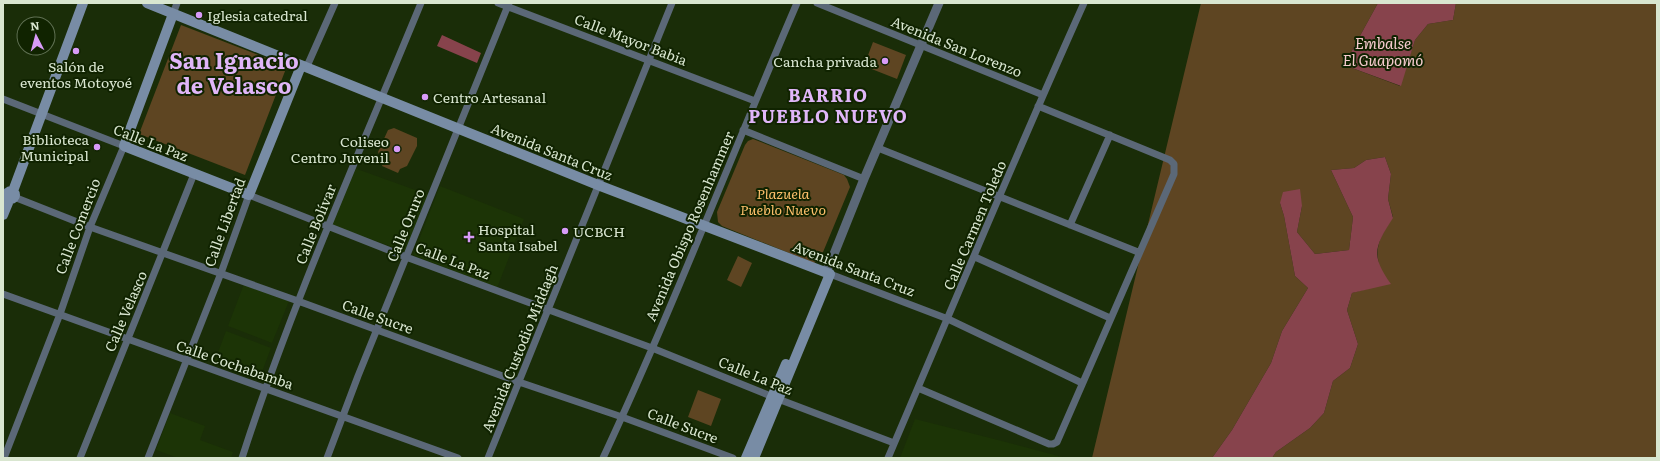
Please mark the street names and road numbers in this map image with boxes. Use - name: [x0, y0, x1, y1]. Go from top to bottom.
- street label: Calle Mayor Babia: [572, 8, 691, 70]
- street label: Avenida San Lorenzo: [889, 11, 1025, 81]
- street label: Avenida Santa Cruz: [488, 117, 616, 185]
- street label: Calle La Paz: [111, 119, 191, 165]
- street label: Avenida Obispo Rosenhammer: [640, 128, 738, 324]
- street label: Calle Carmen Toledo: [938, 157, 1010, 293]
- street label: Calle Libertad: [199, 174, 250, 269]
- street label: Calle Comercio: [50, 175, 104, 277]
- street label: Calle Bolívar: [290, 181, 340, 267]
- street label: Calle Oruro: [381, 185, 429, 265]
- street label: Avenida Santa Cruz: [790, 235, 918, 301]
- street label: Calle La Paz: [413, 237, 493, 283]
- street label: Avenida Custodio Middagh: [476, 261, 562, 435]
- street label: Calle Velasco: [99, 267, 151, 355]
- street label: Calle Sucre: [340, 294, 416, 338]
- street label: Calle Cochabamba: [174, 335, 297, 394]
- street label: Calle La Paz: [716, 351, 796, 399]
- street label: Calle Sucre: [645, 402, 721, 448]

